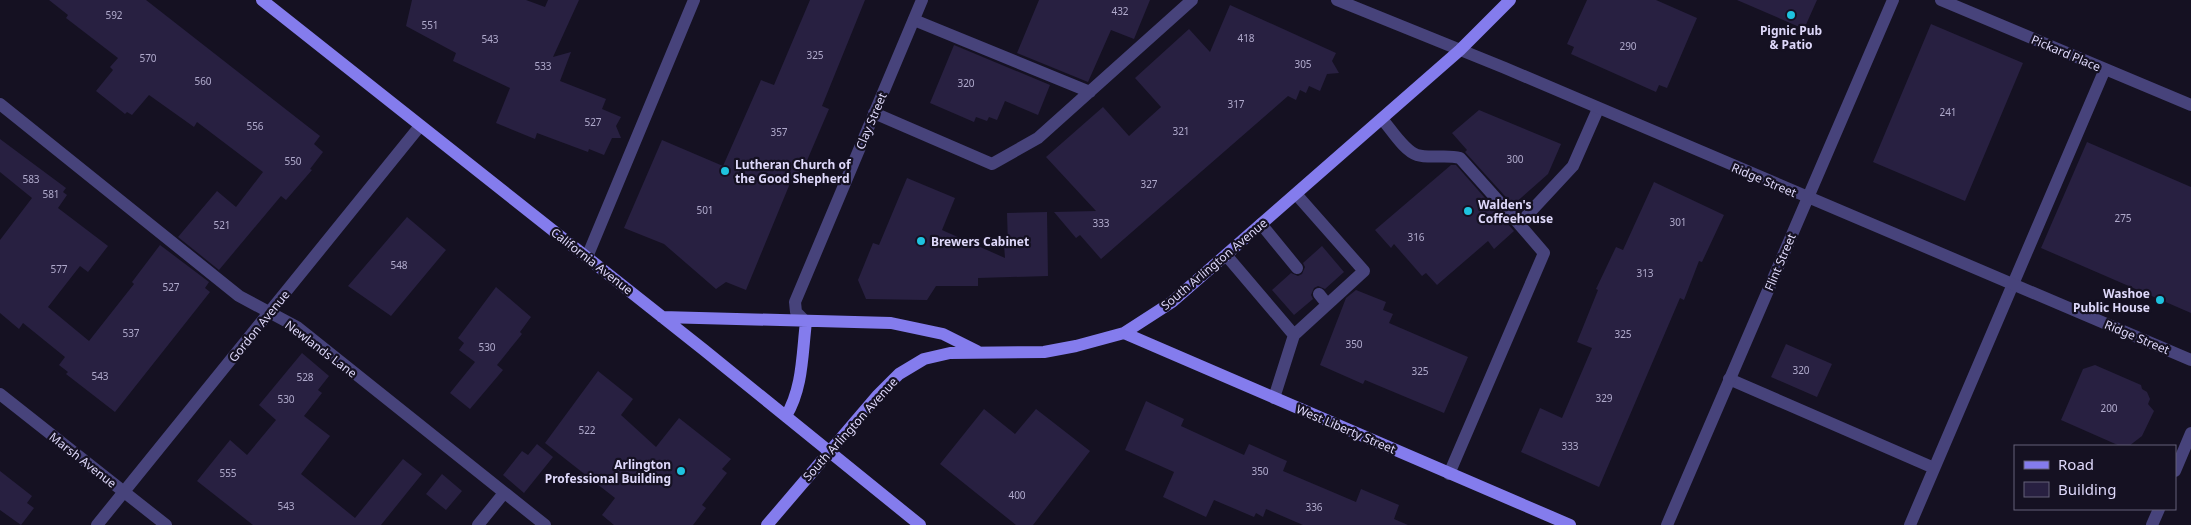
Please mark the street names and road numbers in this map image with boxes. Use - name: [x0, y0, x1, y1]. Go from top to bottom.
- street label: Pickard Place: [2029, 31, 2104, 75]
- street label: Clay Street: [851, 89, 891, 152]
- street label: Ridge Street: [1729, 159, 1800, 202]
- street label: South Arlington Avenue: [1157, 214, 1271, 314]
- street label: California Avenue: [548, 224, 637, 298]
- street label: Flint Street: [1760, 230, 1800, 293]
- street label: Gordon Avenue: [225, 286, 293, 366]
- street label: Newlands Lane: [282, 316, 361, 382]
- street label: Ridge Street: [2102, 316, 2173, 359]
- street label: South Arlington Avenue: [799, 373, 901, 484]
- street label: West Liberty Street: [1294, 400, 1399, 458]
- street label: Marsh Avenue: [46, 428, 120, 492]

